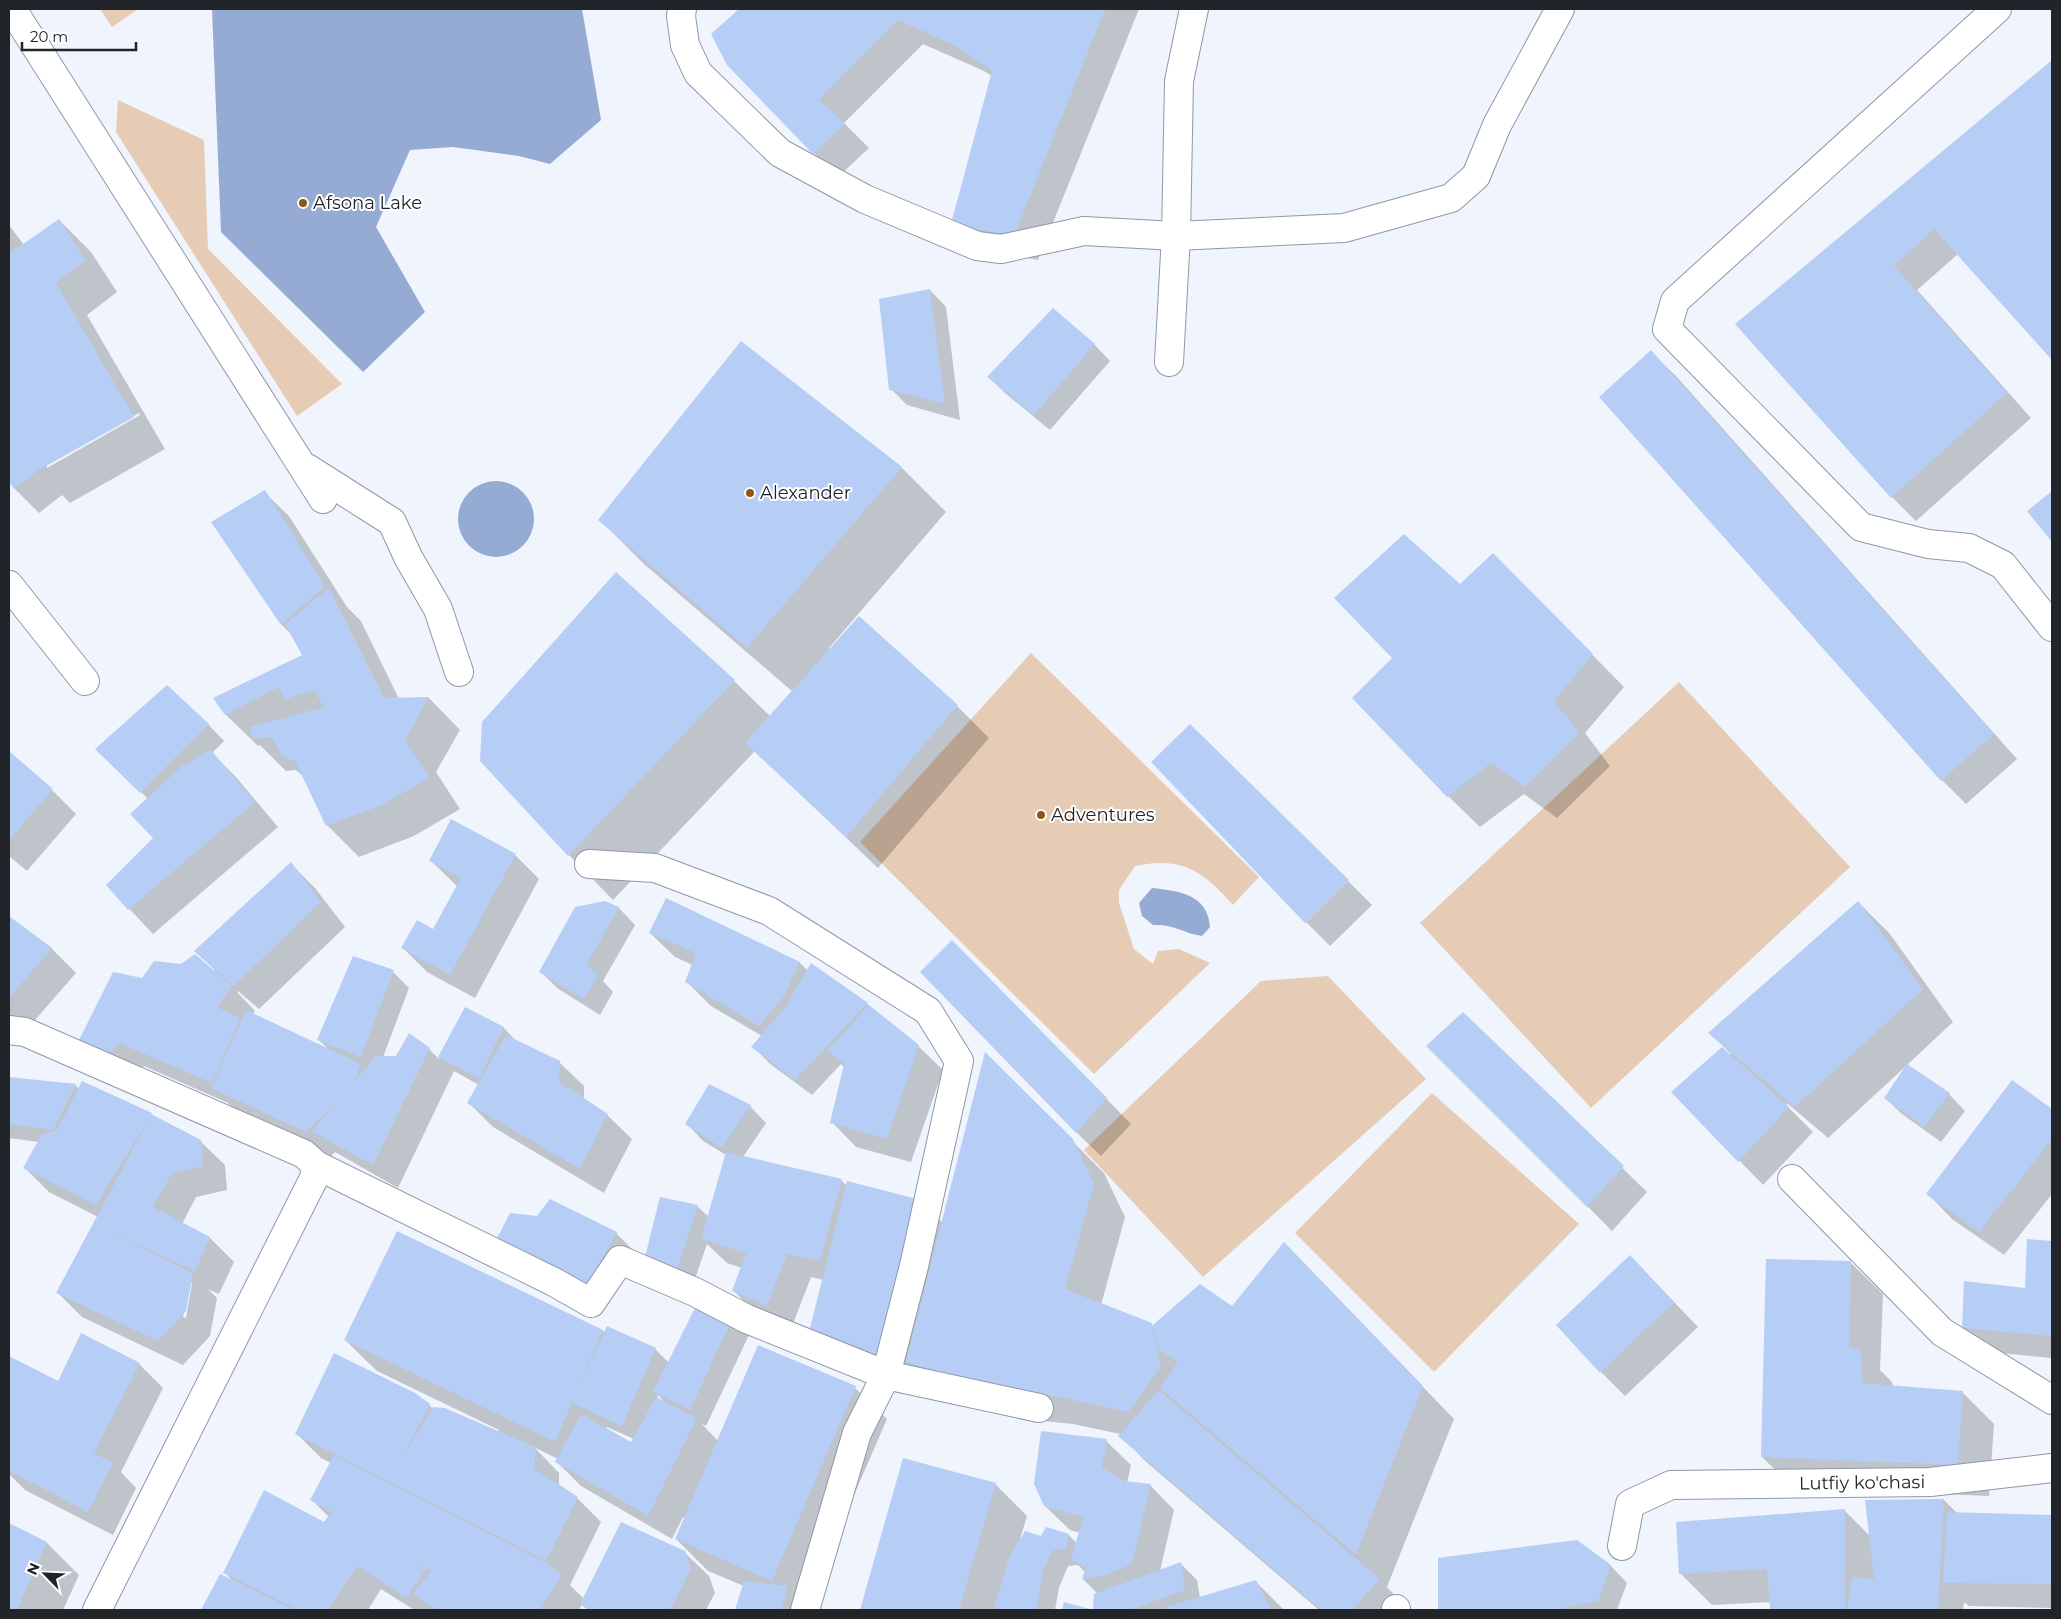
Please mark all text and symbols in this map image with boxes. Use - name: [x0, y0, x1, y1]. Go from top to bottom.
- scale bar: [22, 20, 136, 52]
- text: 20 m: [30, 27, 68, 46]
- place label: Afsona Lake: [313, 192, 422, 214]
- marker: Afsona Lake: [297, 197, 309, 209]
- place label: Alexander: [760, 482, 851, 504]
- marker: Alexander: [744, 487, 756, 499]
- place label: Adventures: [1051, 804, 1155, 826]
- marker: Adventures: [1035, 809, 1047, 821]
- street label: Lutfiy ko'chasi: [1799, 1471, 1925, 1495]
- north arrow: [20, 1549, 70, 1599]
- text: N: [23, 1560, 44, 1578]

